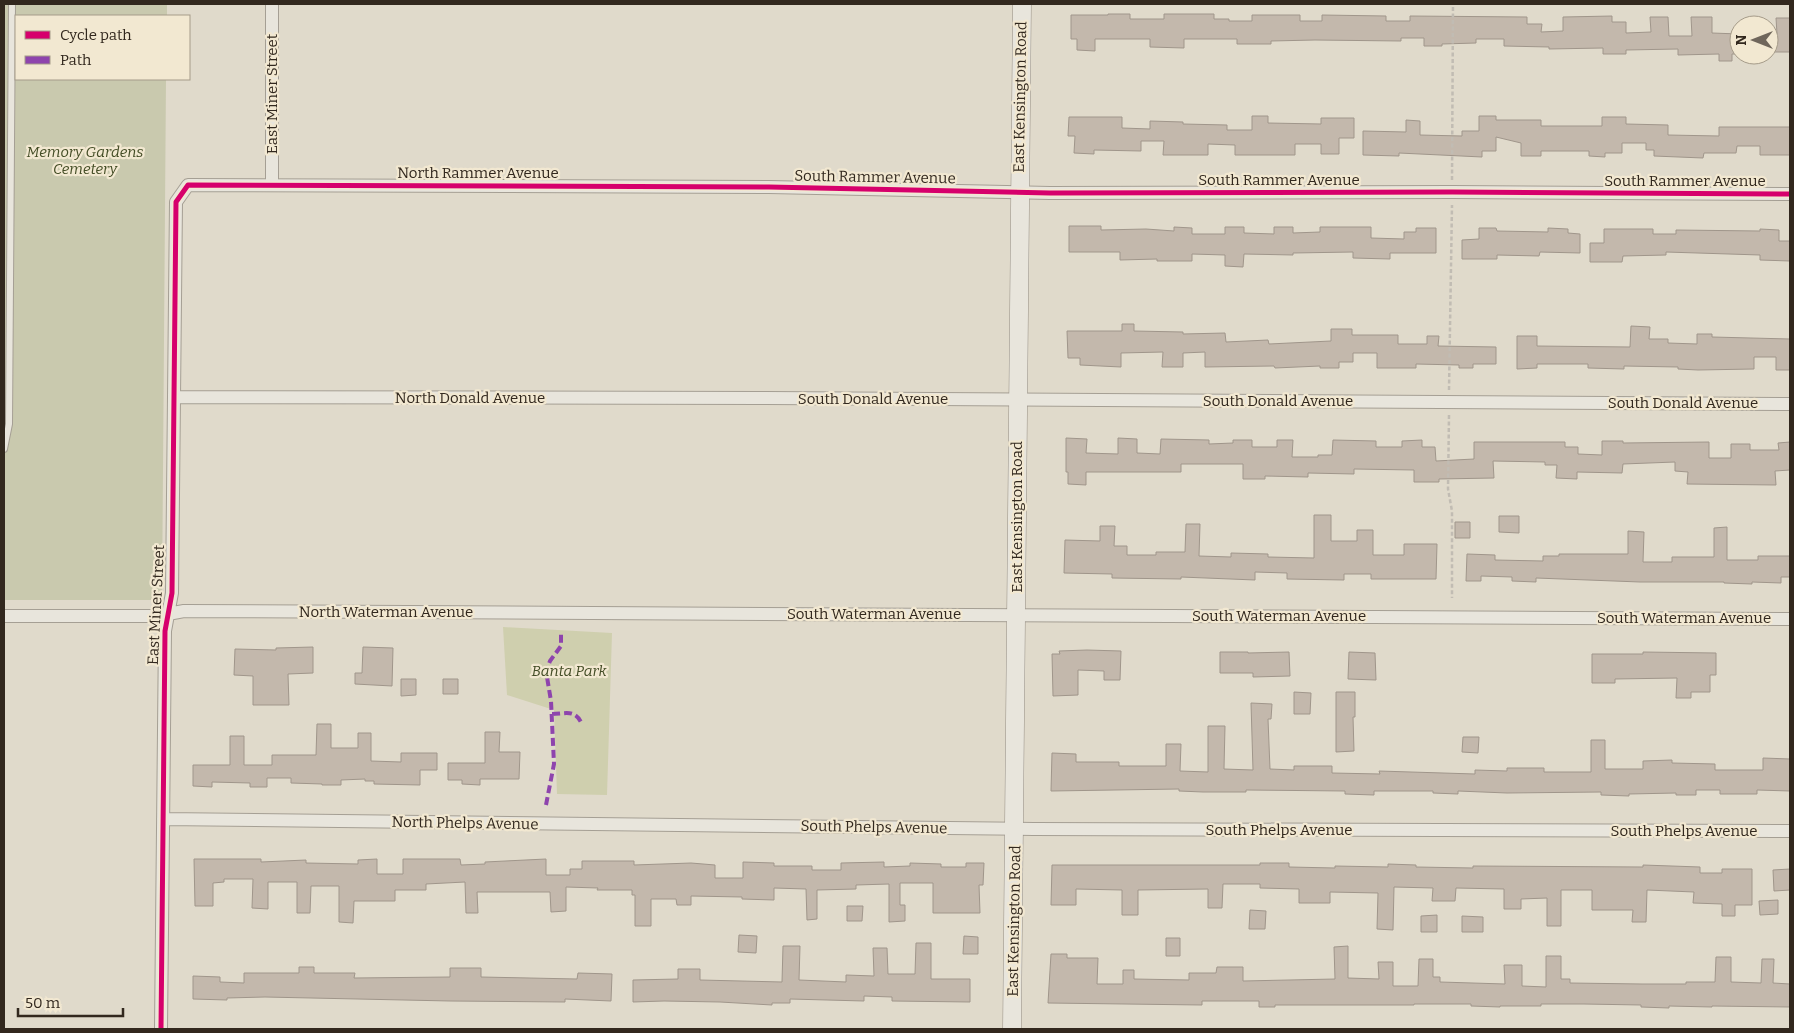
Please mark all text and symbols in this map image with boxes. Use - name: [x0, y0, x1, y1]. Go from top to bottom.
- legend: [15, 15, 190, 80]
- north arrow: [1729, 15, 1779, 65]
- street label: East Kensington Road: [1010, 21, 1030, 173]
- text: Cycle path: [60, 26, 132, 44]
- street label: East Miner Street: [263, 33, 281, 154]
- text: N: [1733, 34, 1750, 45]
- text: Path: [60, 51, 92, 69]
- park label: Memory Gardens Cemetery: [27, 143, 144, 178]
- street label: North Rammer Avenue: [397, 164, 559, 182]
- street label: South Rammer Avenue: [794, 167, 956, 187]
- street label: South Rammer Avenue: [1198, 171, 1360, 189]
- street label: South Rammer Avenue: [1604, 172, 1766, 190]
- street label: North Donald Avenue: [395, 389, 545, 407]
- street label: South Donald Avenue: [798, 390, 948, 408]
- street label: South Donald Avenue: [1203, 392, 1353, 410]
- street label: South Donald Avenue: [1608, 394, 1758, 412]
- street label: East Kensington Road: [1008, 441, 1026, 593]
- street label: East Miner Street: [144, 544, 168, 666]
- street label: North Waterman Avenue: [299, 603, 473, 621]
- street label: South Waterman Avenue: [787, 605, 961, 623]
- street label: South Waterman Avenue: [1192, 607, 1366, 625]
- street label: South Waterman Avenue: [1597, 609, 1771, 627]
- park label: Banta Park: [531, 662, 607, 680]
- street label: North Phelps Avenue: [391, 813, 539, 833]
- street label: South Phelps Avenue: [800, 817, 948, 837]
- street label: South Phelps Avenue: [1206, 821, 1352, 839]
- street label: South Phelps Avenue: [1611, 822, 1757, 840]
- street label: East Kensington Road: [1004, 845, 1024, 997]
- scale bar: [18, 986, 122, 1018]
- text: 50 m: [25, 994, 61, 1012]

